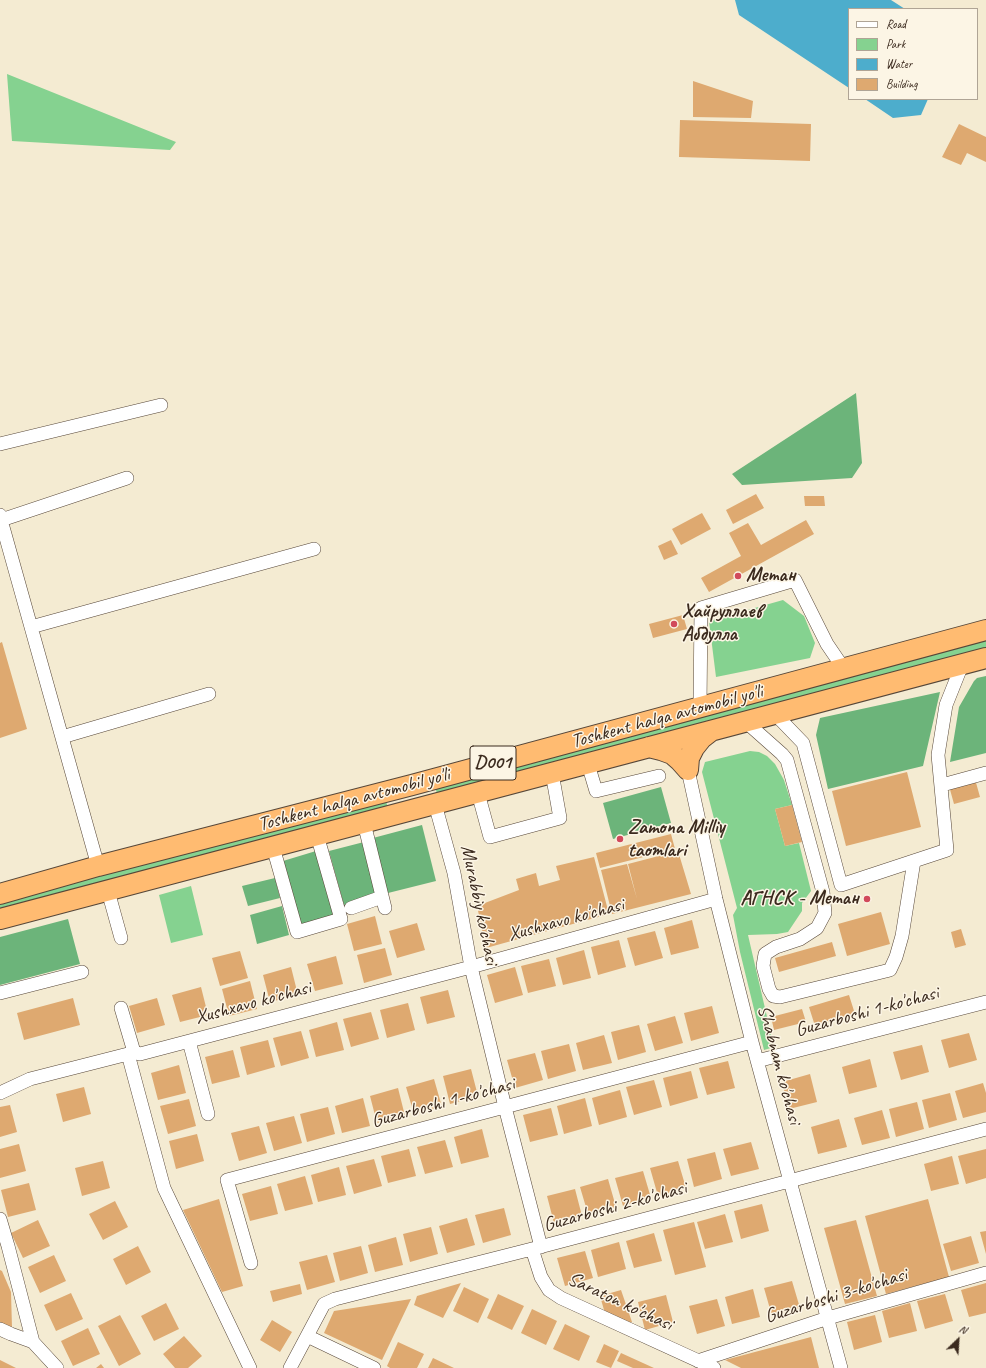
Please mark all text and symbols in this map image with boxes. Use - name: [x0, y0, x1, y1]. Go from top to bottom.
- legend: [848, 8, 978, 100]
- text: Road: [886, 16, 906, 32]
- text: Park: [886, 36, 905, 52]
- text: Water: [886, 56, 912, 72]
- text: Building: [886, 76, 918, 92]
- place label: Метан: [746, 564, 796, 588]
- marker: Метан: [733, 571, 743, 581]
- place label: Хайруллаев Абдулла: [682, 600, 762, 647]
- marker: Хайруллаев Абдулла: [669, 619, 679, 629]
- street label: Toshkent halqa avtomobil yo'li: [569, 680, 765, 754]
- road number: D001: [470, 746, 516, 780]
- street label: Toshkent halqa avtomobil yo'li: [256, 763, 452, 837]
- place label: Zamona Milliy taomlari: [628, 816, 725, 863]
- marker: Zamona Milliy taomlari: [615, 834, 625, 844]
- street label: Murabbiy ko'chasi: [455, 843, 503, 967]
- place label: АГНСК - Метан: [740, 887, 859, 911]
- street label: Xushxavo ko'chasi: [505, 893, 627, 947]
- marker: АГНСК - Метан: [862, 894, 872, 904]
- street label: Xushxavo ko'chasi: [192, 976, 314, 1030]
- street label: Guzarboshi 1-ko'chasi: [793, 981, 941, 1043]
- street label: Shabnam ko'chasi: [752, 1003, 806, 1127]
- street label: Guzarboshi 1-ko'chasi: [369, 1072, 517, 1134]
- street label: Guzarboshi 2-ko'chasi: [541, 1176, 689, 1238]
- street label: Guzarboshi 3-ko'chasi: [762, 1263, 910, 1329]
- street label: Saraton ko'chasi: [564, 1267, 676, 1337]
- north arrow: [938, 1320, 978, 1360]
- text: N: [957, 1321, 969, 1337]

